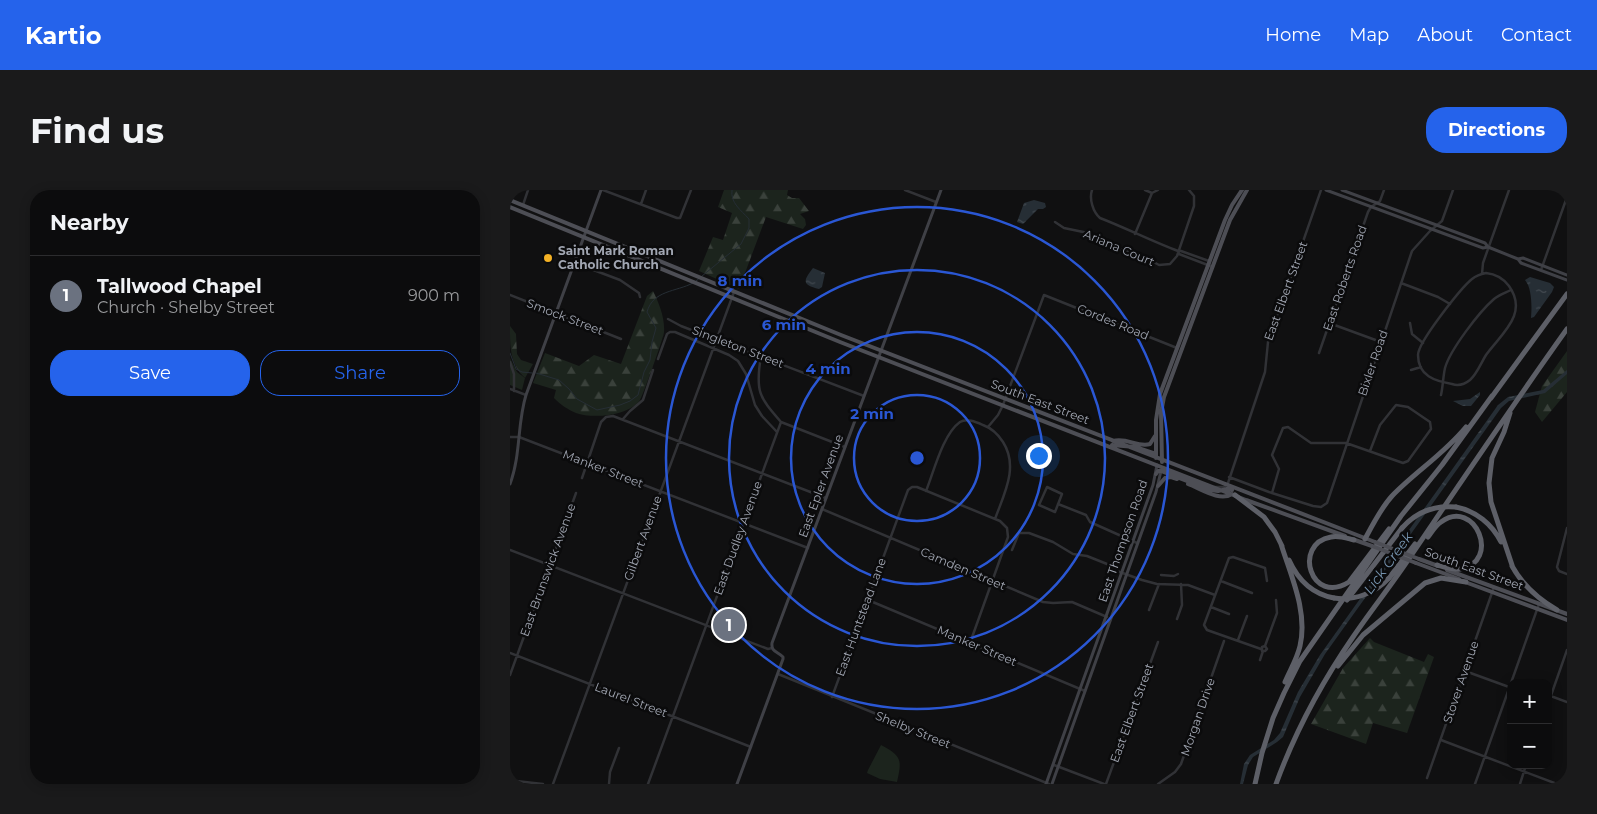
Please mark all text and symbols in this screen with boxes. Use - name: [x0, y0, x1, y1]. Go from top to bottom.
- text: Kartio: [25, 21, 101, 50]
- text: Home: [1265, 24, 1321, 46]
- text: Map: [1349, 24, 1389, 46]
- text: About: [1417, 24, 1473, 46]
- text: Contact: [1501, 24, 1572, 46]
- button: Directions: [1426, 107, 1567, 153]
- text: Find us: [30, 109, 164, 152]
- text: Nearby: [50, 210, 129, 235]
- street label: East Roberts Road: [1319, 223, 1370, 333]
- street label: Ariana Court: [1081, 226, 1157, 269]
- street label: East Elbert Street: [1261, 239, 1311, 343]
- place label: Saint Mark Roman Catholic Church: [558, 243, 674, 272]
- marker: Saint Mark Roman Catholic Church: [542, 252, 554, 264]
- text: 8 min: [718, 271, 762, 290]
- text: Tallwood Chapel: [97, 275, 262, 298]
- text: 1: [63, 286, 69, 305]
- text: 900 m: [408, 286, 460, 305]
- street label: Smock Street: [525, 295, 606, 338]
- text: Church · Shelby Street: [97, 298, 275, 317]
- street label: Cordes Road: [1075, 300, 1151, 343]
- text: 6 min: [762, 315, 806, 334]
- street label: Singleton Street: [690, 322, 786, 371]
- street label: Bixler Road: [1354, 328, 1391, 398]
- button: Save: [50, 350, 250, 396]
- button: Share: [260, 350, 460, 396]
- text: 4 min: [805, 359, 851, 378]
- street label: South East Street: [989, 376, 1092, 427]
- text: 2 min: [850, 404, 894, 423]
- street label: East Epler Avenue: [795, 432, 846, 540]
- your location: [1026, 443, 1052, 469]
- street label: Manker Street: [561, 446, 646, 491]
- centre of rings: [908, 449, 926, 467]
- street label: East Thompson Road: [1095, 478, 1151, 604]
- street label: East Dudley Avenue: [710, 479, 765, 597]
- street label: Gilbert Avenue: [620, 493, 665, 582]
- street label: East Brunswick Avenue: [516, 501, 579, 639]
- water label: Lick Creek: [1359, 528, 1417, 598]
- street label: Camden Street: [918, 544, 1008, 593]
- street label: South East Street: [1423, 544, 1526, 593]
- street label: East Huntstead Lane: [832, 555, 889, 678]
- pin: 1: [713, 606, 745, 644]
- street label: Manker Street: [935, 622, 1019, 669]
- street label: Stover Avenue: [1439, 639, 1482, 725]
- street label: East Elbert Street: [1107, 661, 1157, 765]
- street label: Morgan Drive: [1177, 676, 1218, 758]
- street label: Laurel Street: [593, 679, 670, 720]
- map controls: [1507, 679, 1552, 769]
- button: +: [1507, 679, 1552, 724]
- street label: Shelby Street: [873, 708, 953, 751]
- button: −: [1507, 724, 1552, 769]

